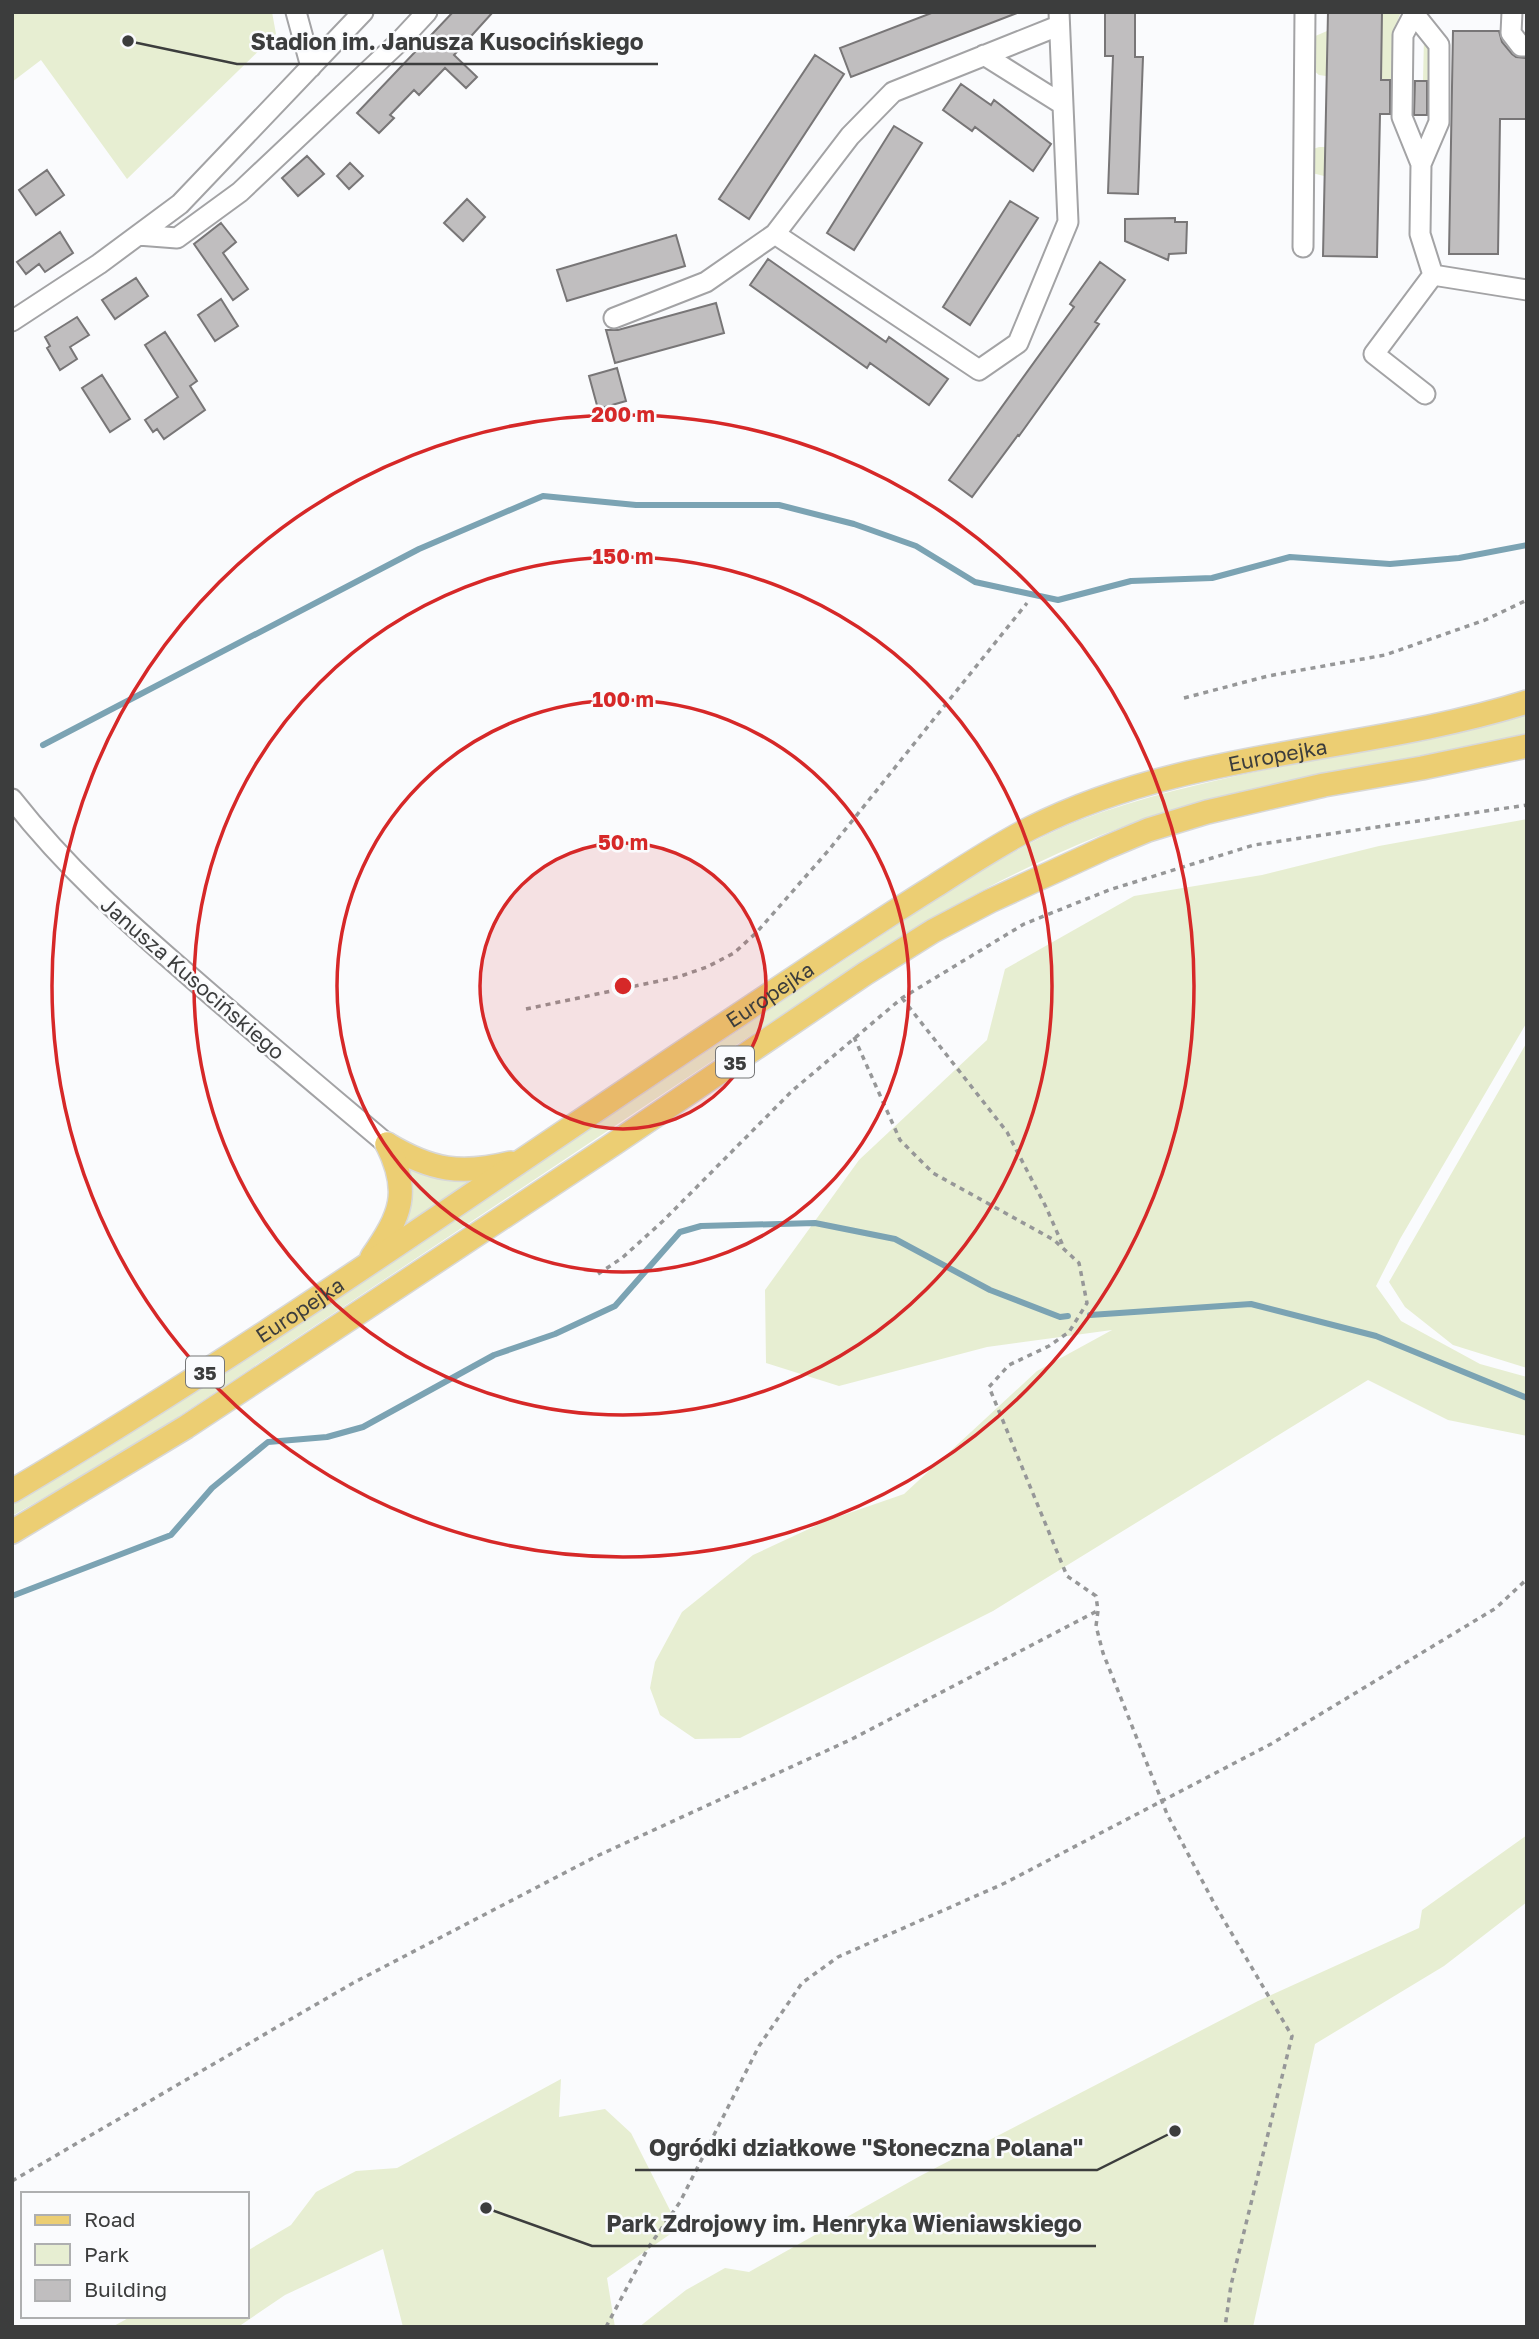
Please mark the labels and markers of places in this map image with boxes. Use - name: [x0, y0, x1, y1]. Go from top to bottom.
- callout: Stadion im. Janusza Kusocińskiego: [237, 20, 658, 64]
- centre of rings: [611, 974, 635, 998]
- callout: Ogródki działkowe "Słoneczna Polana": [635, 2126, 1097, 2170]
- callout: Park Zdrojowy im. Henryka Wieniawskiego: [592, 2202, 1096, 2246]

